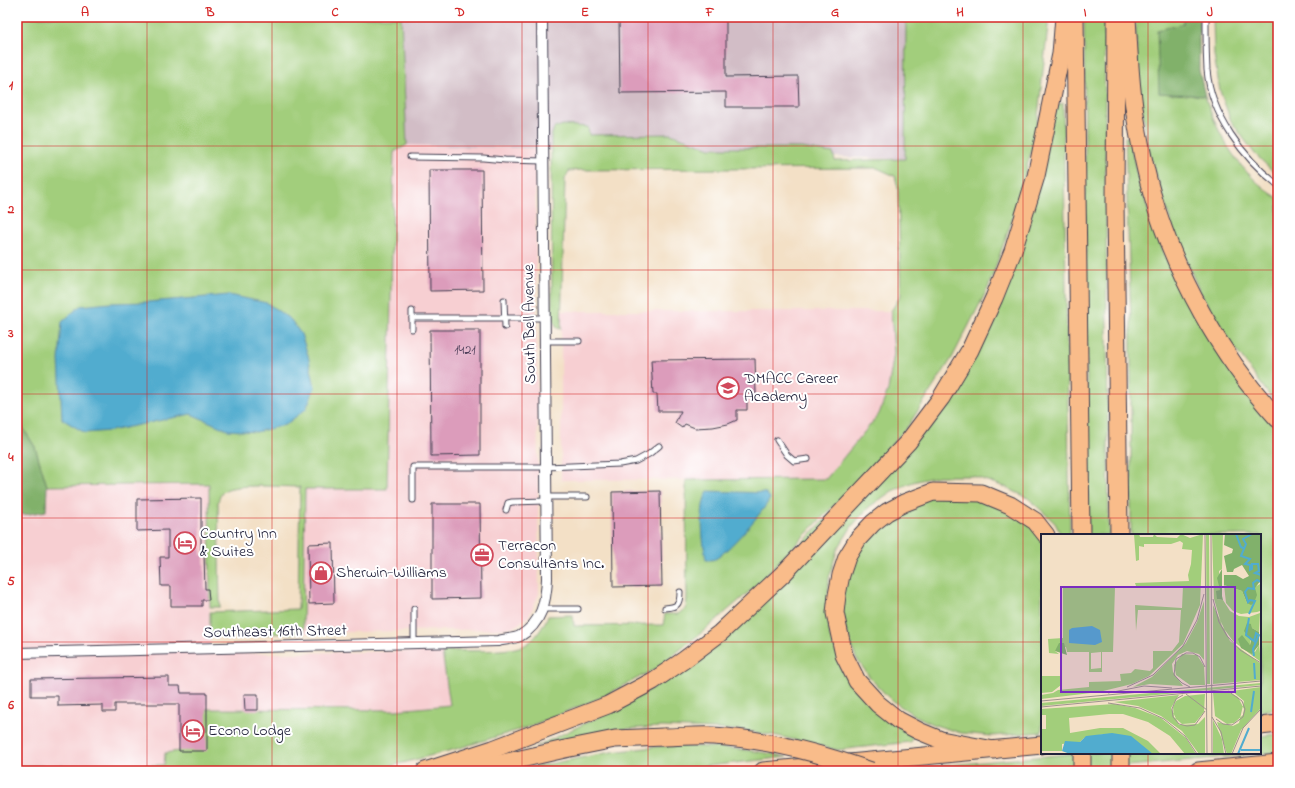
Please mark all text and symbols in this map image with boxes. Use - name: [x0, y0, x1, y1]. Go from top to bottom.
- text: A: [81, 3, 89, 22]
- text: B: [205, 3, 215, 22]
- text: C: [331, 3, 339, 22]
- text: D: [454, 3, 465, 22]
- text: E: [581, 3, 589, 22]
- text: F: [705, 3, 715, 22]
- text: G: [831, 3, 839, 22]
- text: H: [956, 3, 964, 22]
- text: I: [1083, 3, 1087, 22]
- text: J: [1207, 3, 1213, 22]
- text: 1: [9, 76, 14, 95]
- text: 2: [7, 200, 15, 219]
- street label: South Bell Avenue: [517, 263, 543, 384]
- text: 3: [7, 324, 14, 343]
- house number: 1421: [454, 340, 476, 361]
- place label: DMACC Career Academy: [743, 367, 838, 409]
- school or university icon: DMACC Career Academy: [715, 375, 741, 401]
- text: 4: [7, 448, 14, 467]
- place label: Country Inn & Suites: [200, 522, 277, 564]
- hotel icon: Country Inn & Suites: [172, 530, 198, 556]
- place label: Terracon Consultants Inc.: [498, 534, 604, 576]
- inset map: [1041, 534, 1261, 754]
- office icon: Terracon Consultants Inc.: [469, 542, 495, 568]
- shop icon: Sherwin-Williams: [308, 560, 334, 586]
- place label: Sherwin-Williams: [336, 561, 447, 585]
- text: 5: [7, 572, 15, 591]
- street label: Southeast 16th Street: [203, 619, 348, 645]
- text: 6: [7, 696, 14, 715]
- hotel icon: Econo Lodge: [180, 718, 206, 744]
- place label: Econo Lodge: [208, 719, 292, 743]

